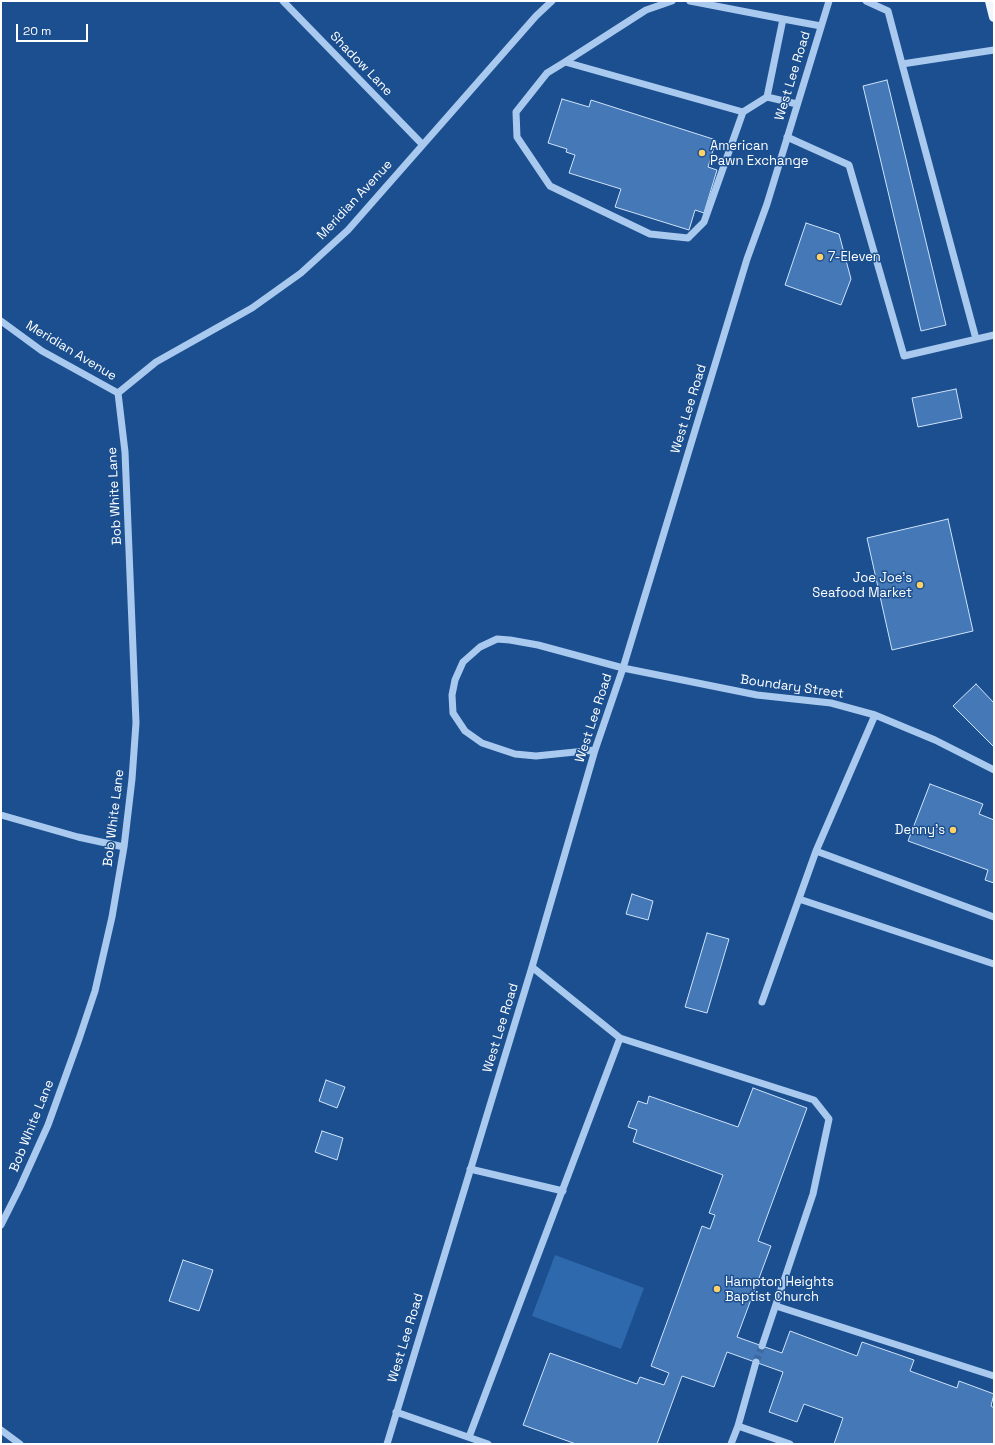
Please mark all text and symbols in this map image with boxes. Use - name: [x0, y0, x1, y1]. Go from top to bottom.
- scale bar: [18, 16, 90, 42]
- text: 20 m: [23, 23, 51, 39]
- street label: Shadow Lane: [326, 29, 396, 99]
- street label: West Lee Road: [772, 29, 814, 123]
- place label: American Pawn Exchange: [710, 138, 809, 169]
- marker: American Pawn Exchange: [697, 148, 707, 158]
- street label: Meridian Avenue: [314, 157, 396, 243]
- place label: 7-Eleven: [828, 249, 881, 265]
- marker: 7-Eleven: [815, 252, 825, 262]
- street label: Meridian Avenue: [23, 318, 119, 384]
- street label: West Lee Road: [668, 362, 710, 456]
- street label: Bob White Lane: [105, 447, 125, 545]
- place label: Joe Joe's Seafood Market: [812, 570, 912, 601]
- marker: Joe Joe's Seafood Market: [915, 580, 925, 590]
- street label: West Lee Road: [572, 672, 616, 764]
- street label: Boundary Street: [739, 672, 845, 702]
- street label: Bob White Lane: [100, 768, 128, 868]
- place label: Denny's: [895, 822, 945, 838]
- marker: Denny's: [948, 825, 958, 835]
- street label: West Lee Road: [480, 981, 522, 1075]
- street label: Bob White Lane: [6, 1078, 58, 1174]
- place label: Hampton Heights Baptist Church: [725, 1274, 834, 1305]
- marker: Hampton Heights Baptist Church: [712, 1284, 722, 1294]
- street label: West Lee Road: [385, 1291, 427, 1385]

